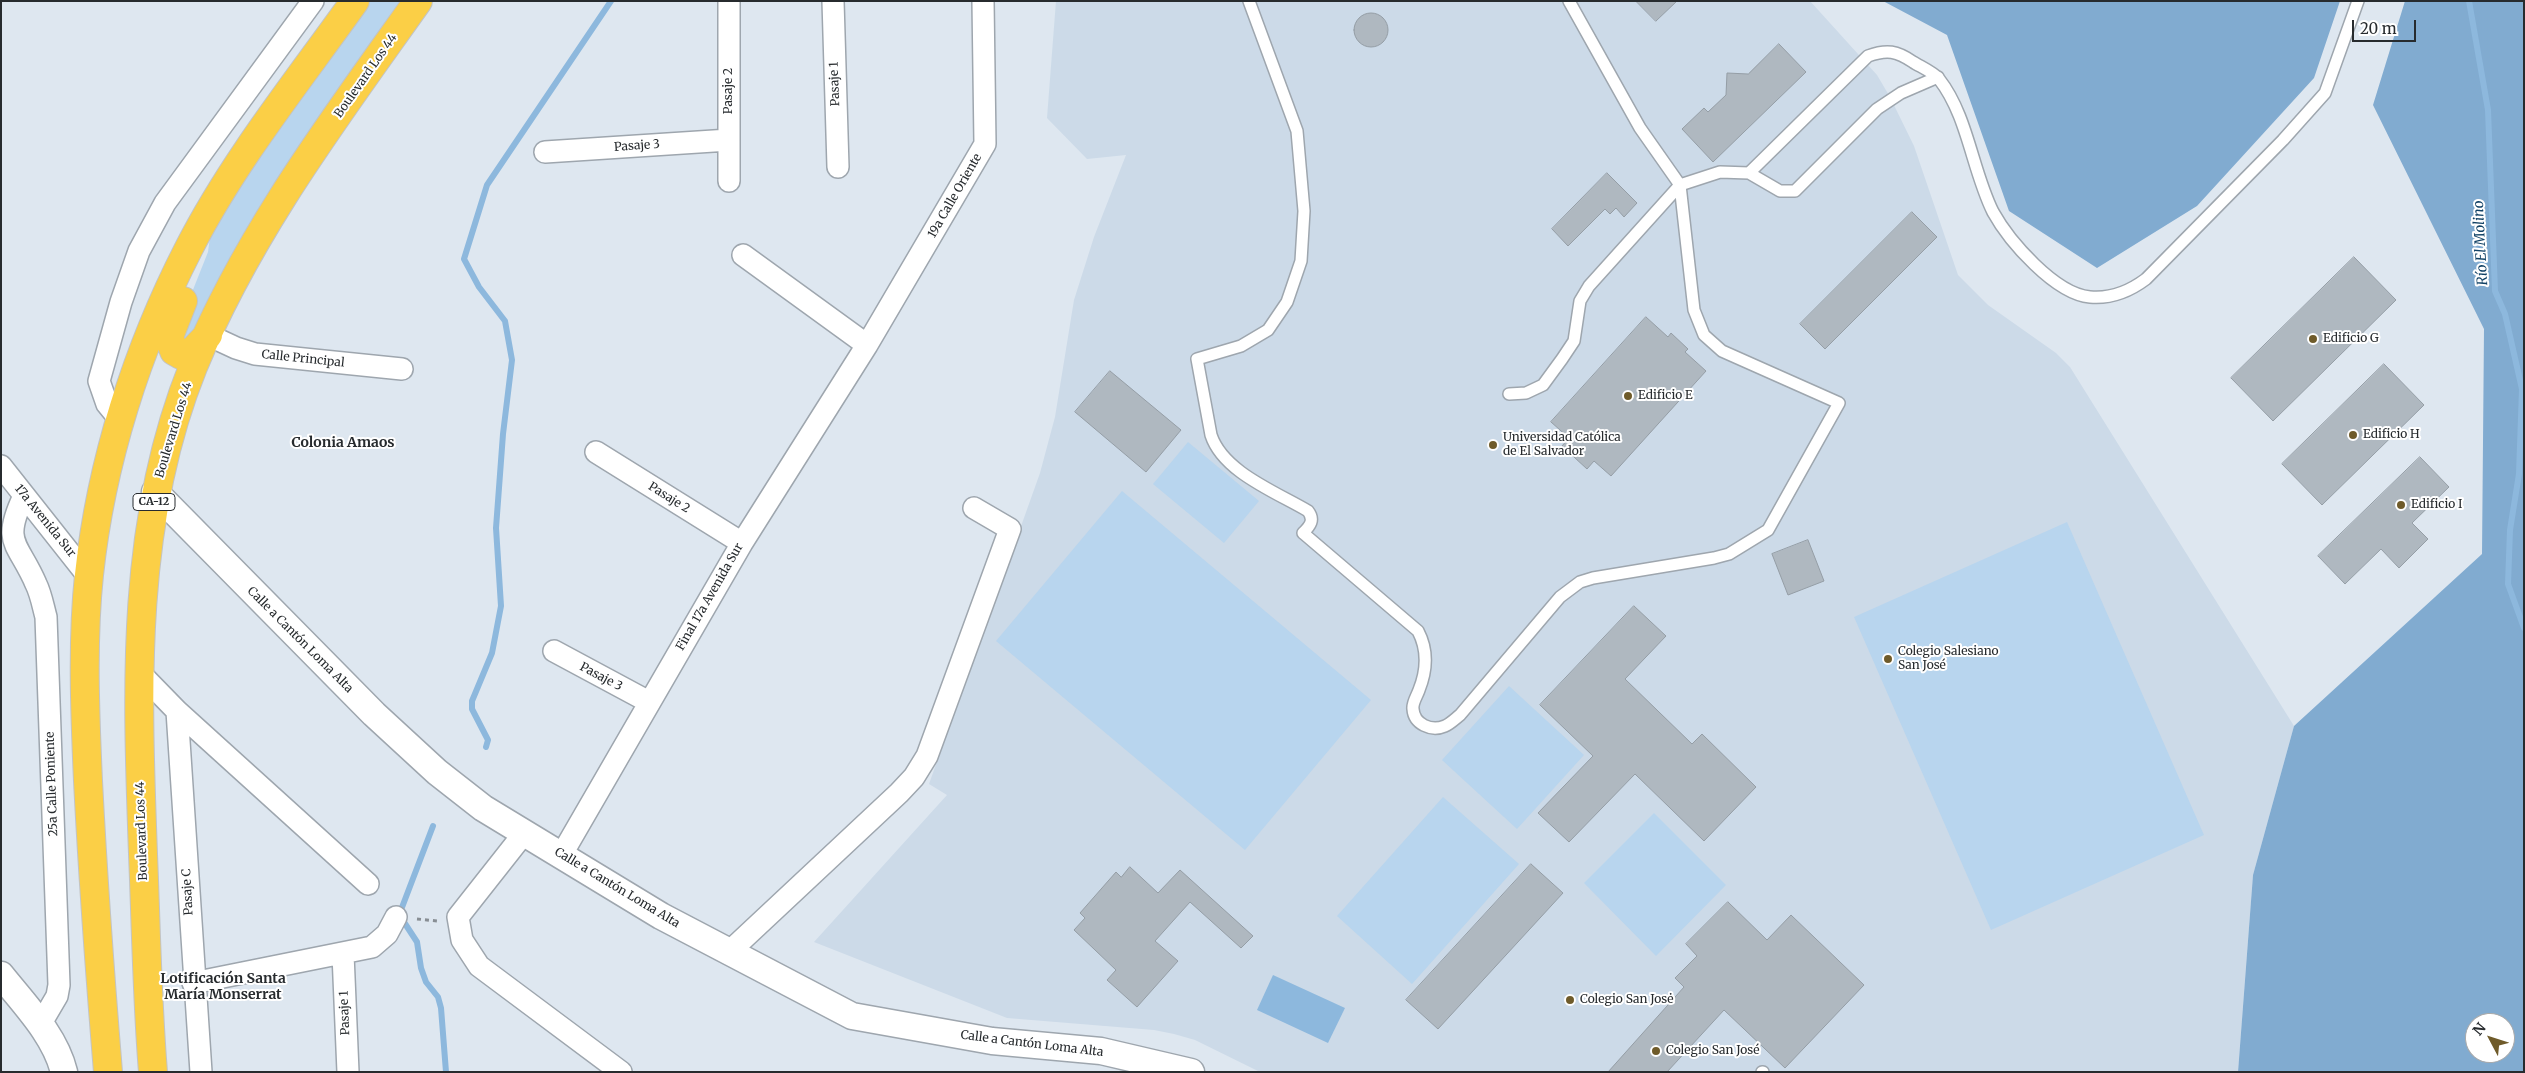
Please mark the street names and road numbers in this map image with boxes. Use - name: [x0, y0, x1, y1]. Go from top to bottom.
- street label: Boulevard Los 44: [332, 31, 400, 121]
- street label: Pasaje 1: [827, 61, 843, 107]
- street label: Pasaje 2: [722, 68, 736, 114]
- street label: Pasaje 3: [614, 137, 660, 155]
- street label: 19a Calle Oriente: [925, 151, 985, 241]
- street label: Calle Principal: [261, 347, 345, 371]
- street label: Boulevard Los 44: [153, 380, 195, 480]
- street label: Pasaje 2: [646, 480, 692, 516]
- street label: 17a Avenida Sur: [11, 482, 79, 560]
- road number: CA-12: [133, 494, 175, 511]
- street label: Final 17a Avenida Sur: [673, 541, 747, 653]
- street label: Calle a Cantón Loma Alta: [244, 584, 356, 696]
- street label: Pasaje 3: [577, 660, 625, 694]
- street label: 25a Calle Poniente: [43, 731, 61, 837]
- street label: Boulevard Los 44: [133, 781, 151, 881]
- street label: Calle a Cantón Loma Alta: [552, 845, 682, 931]
- street label: Pasaje C: [180, 868, 196, 916]
- street label: Pasaje 1: [337, 990, 353, 1036]
- street label: Calle a Cantón Loma Alta: [960, 1028, 1104, 1060]

